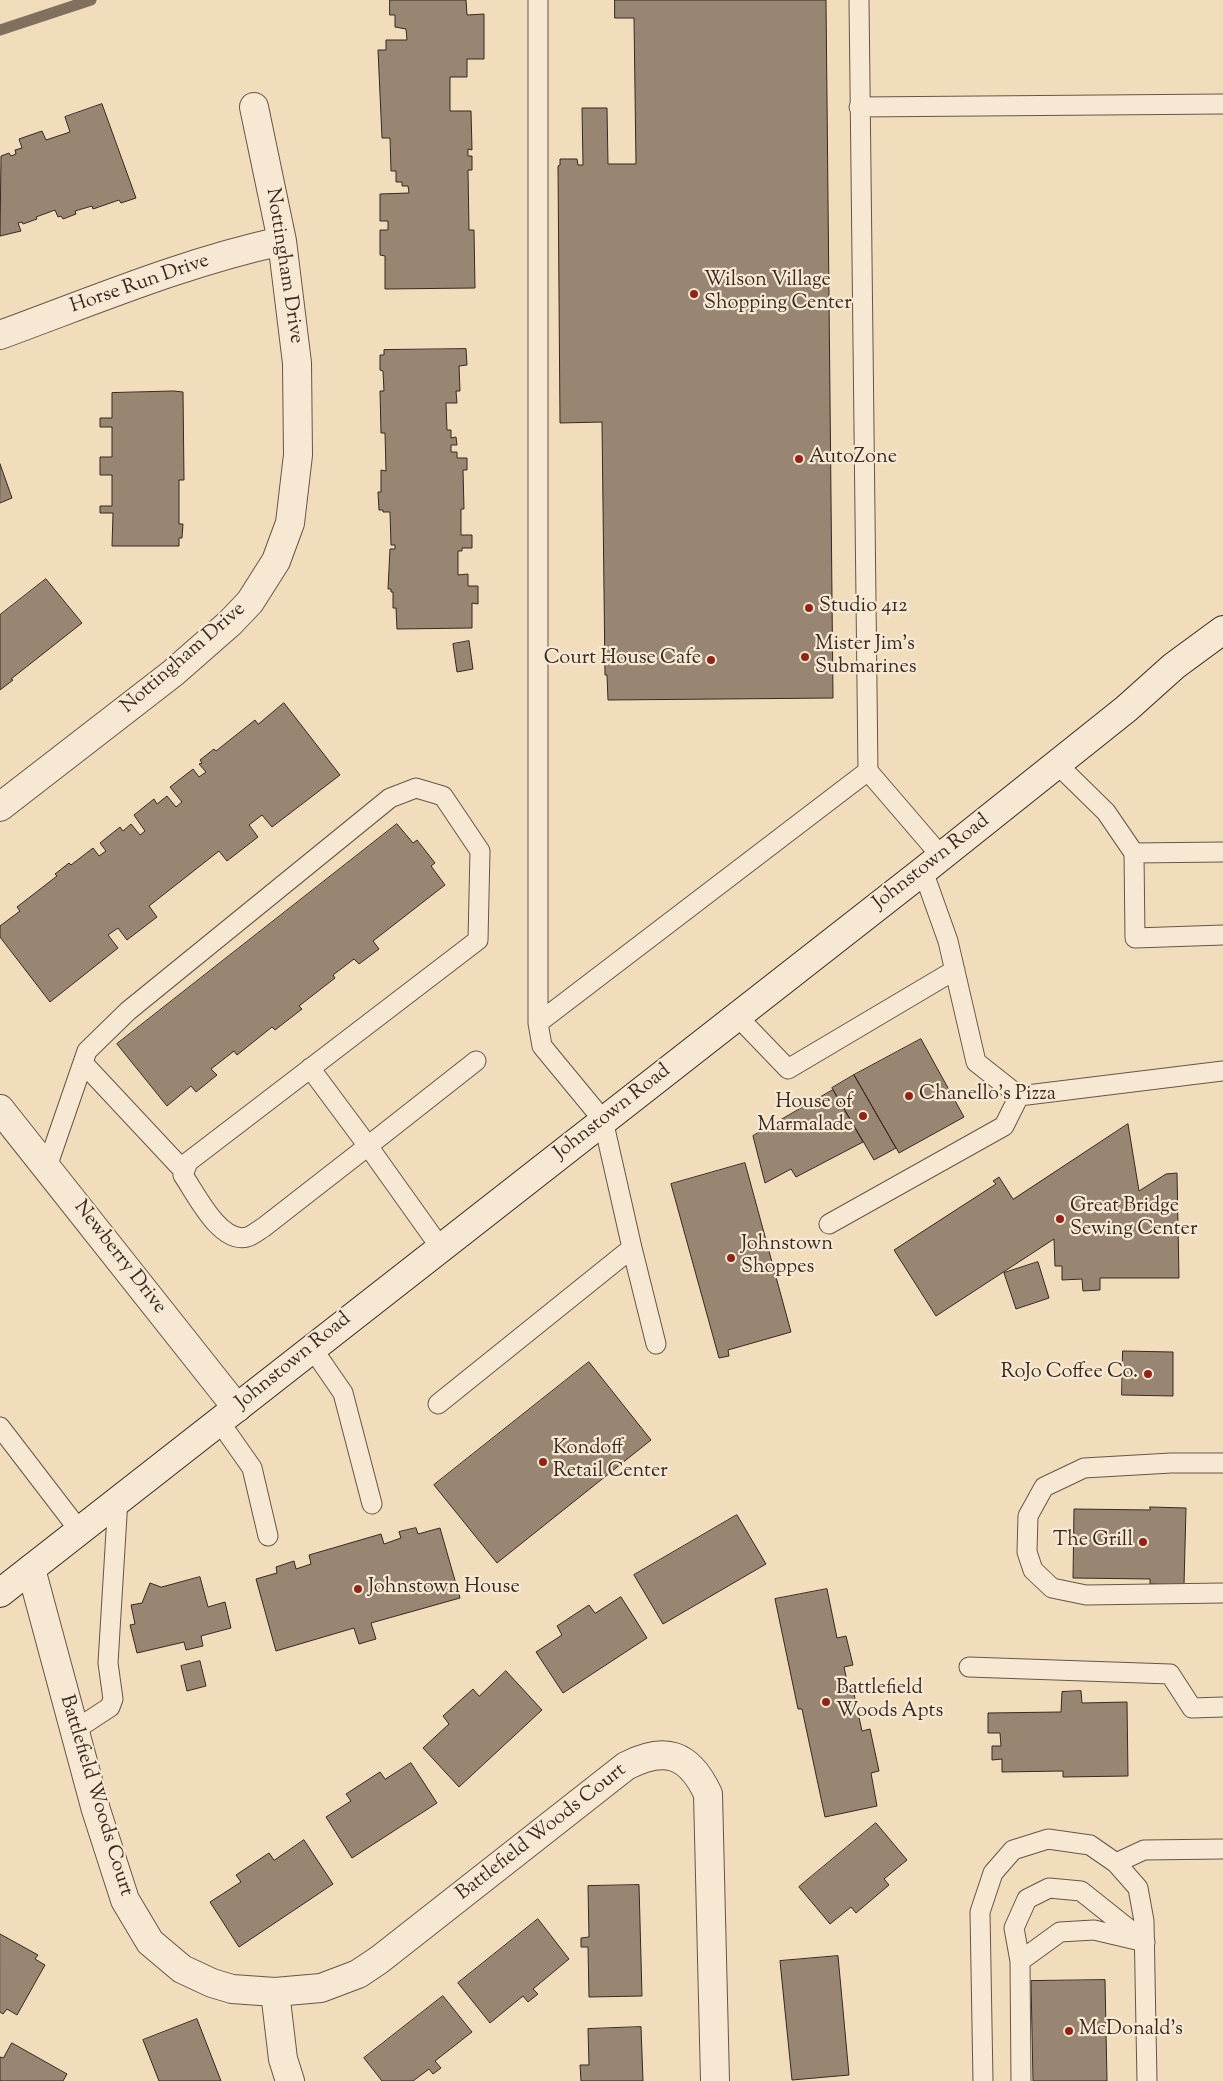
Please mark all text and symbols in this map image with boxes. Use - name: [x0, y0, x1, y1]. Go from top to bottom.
- street label: Nottingham Drive: [259, 187, 307, 345]
- street label: Horse Run Drive: [67, 250, 213, 320]
- place label: Wilson Village Shopping Center: [704, 270, 852, 317]
- marker: Wilson Village Shopping Center: [688, 288, 700, 300]
- place label: AutoZone: [809, 447, 897, 471]
- marker: AutoZone: [793, 453, 805, 465]
- place label: Studio 412: [819, 596, 908, 620]
- street label: Nottingham Drive: [117, 598, 251, 720]
- marker: Studio 412: [803, 602, 815, 614]
- place label: Mister Jim's Submarines: [815, 634, 917, 681]
- place label: Court House Cafe: [544, 648, 701, 672]
- marker: Mister Jim's Submarines: [799, 651, 811, 663]
- marker: Court House Cafe: [705, 654, 717, 666]
- street label: Johnstown Road: [869, 810, 995, 916]
- street label: Johnstown Road: [550, 1060, 676, 1166]
- place label: Chanello's Pizza: [919, 1084, 1056, 1108]
- marker: Chanello's Pizza: [903, 1090, 915, 1102]
- place label: House of Marmalade: [757, 1092, 853, 1139]
- marker: House of Marmalade: [857, 1110, 869, 1122]
- place label: Great Bridge Sewing Center: [1070, 1196, 1197, 1243]
- street label: Newberry Drive: [67, 1197, 171, 1319]
- marker: Great Bridge Sewing Center: [1054, 1213, 1066, 1225]
- place label: Johnstown Shoppes: [741, 1234, 833, 1281]
- marker: Johnstown Shoppes: [725, 1252, 737, 1264]
- street label: Johnstown Road: [232, 1308, 356, 1416]
- place label: RoJo Coffee Co.: [1001, 1362, 1138, 1386]
- marker: RoJo Coffee Co.: [1142, 1368, 1154, 1380]
- place label: Kondoff Retail Center: [553, 1438, 668, 1485]
- marker: Kondoff Retail Center: [537, 1456, 549, 1468]
- place label: The Grill: [1053, 1530, 1133, 1554]
- marker: The Grill: [1137, 1536, 1149, 1548]
- place label: Johnstown House: [368, 1577, 520, 1601]
- marker: Johnstown House: [352, 1583, 364, 1595]
- place label: Battlefield Woods Apts: [836, 1678, 943, 1725]
- street label: Battlefield Woods Court: [53, 1693, 137, 1899]
- marker: Battlefield Woods Apts: [820, 1696, 832, 1708]
- street label: Battlefield Woods Court: [452, 1759, 632, 1907]
- place label: McDonald's: [1079, 2019, 1183, 2043]
- marker: McDonald's: [1063, 2025, 1075, 2037]

